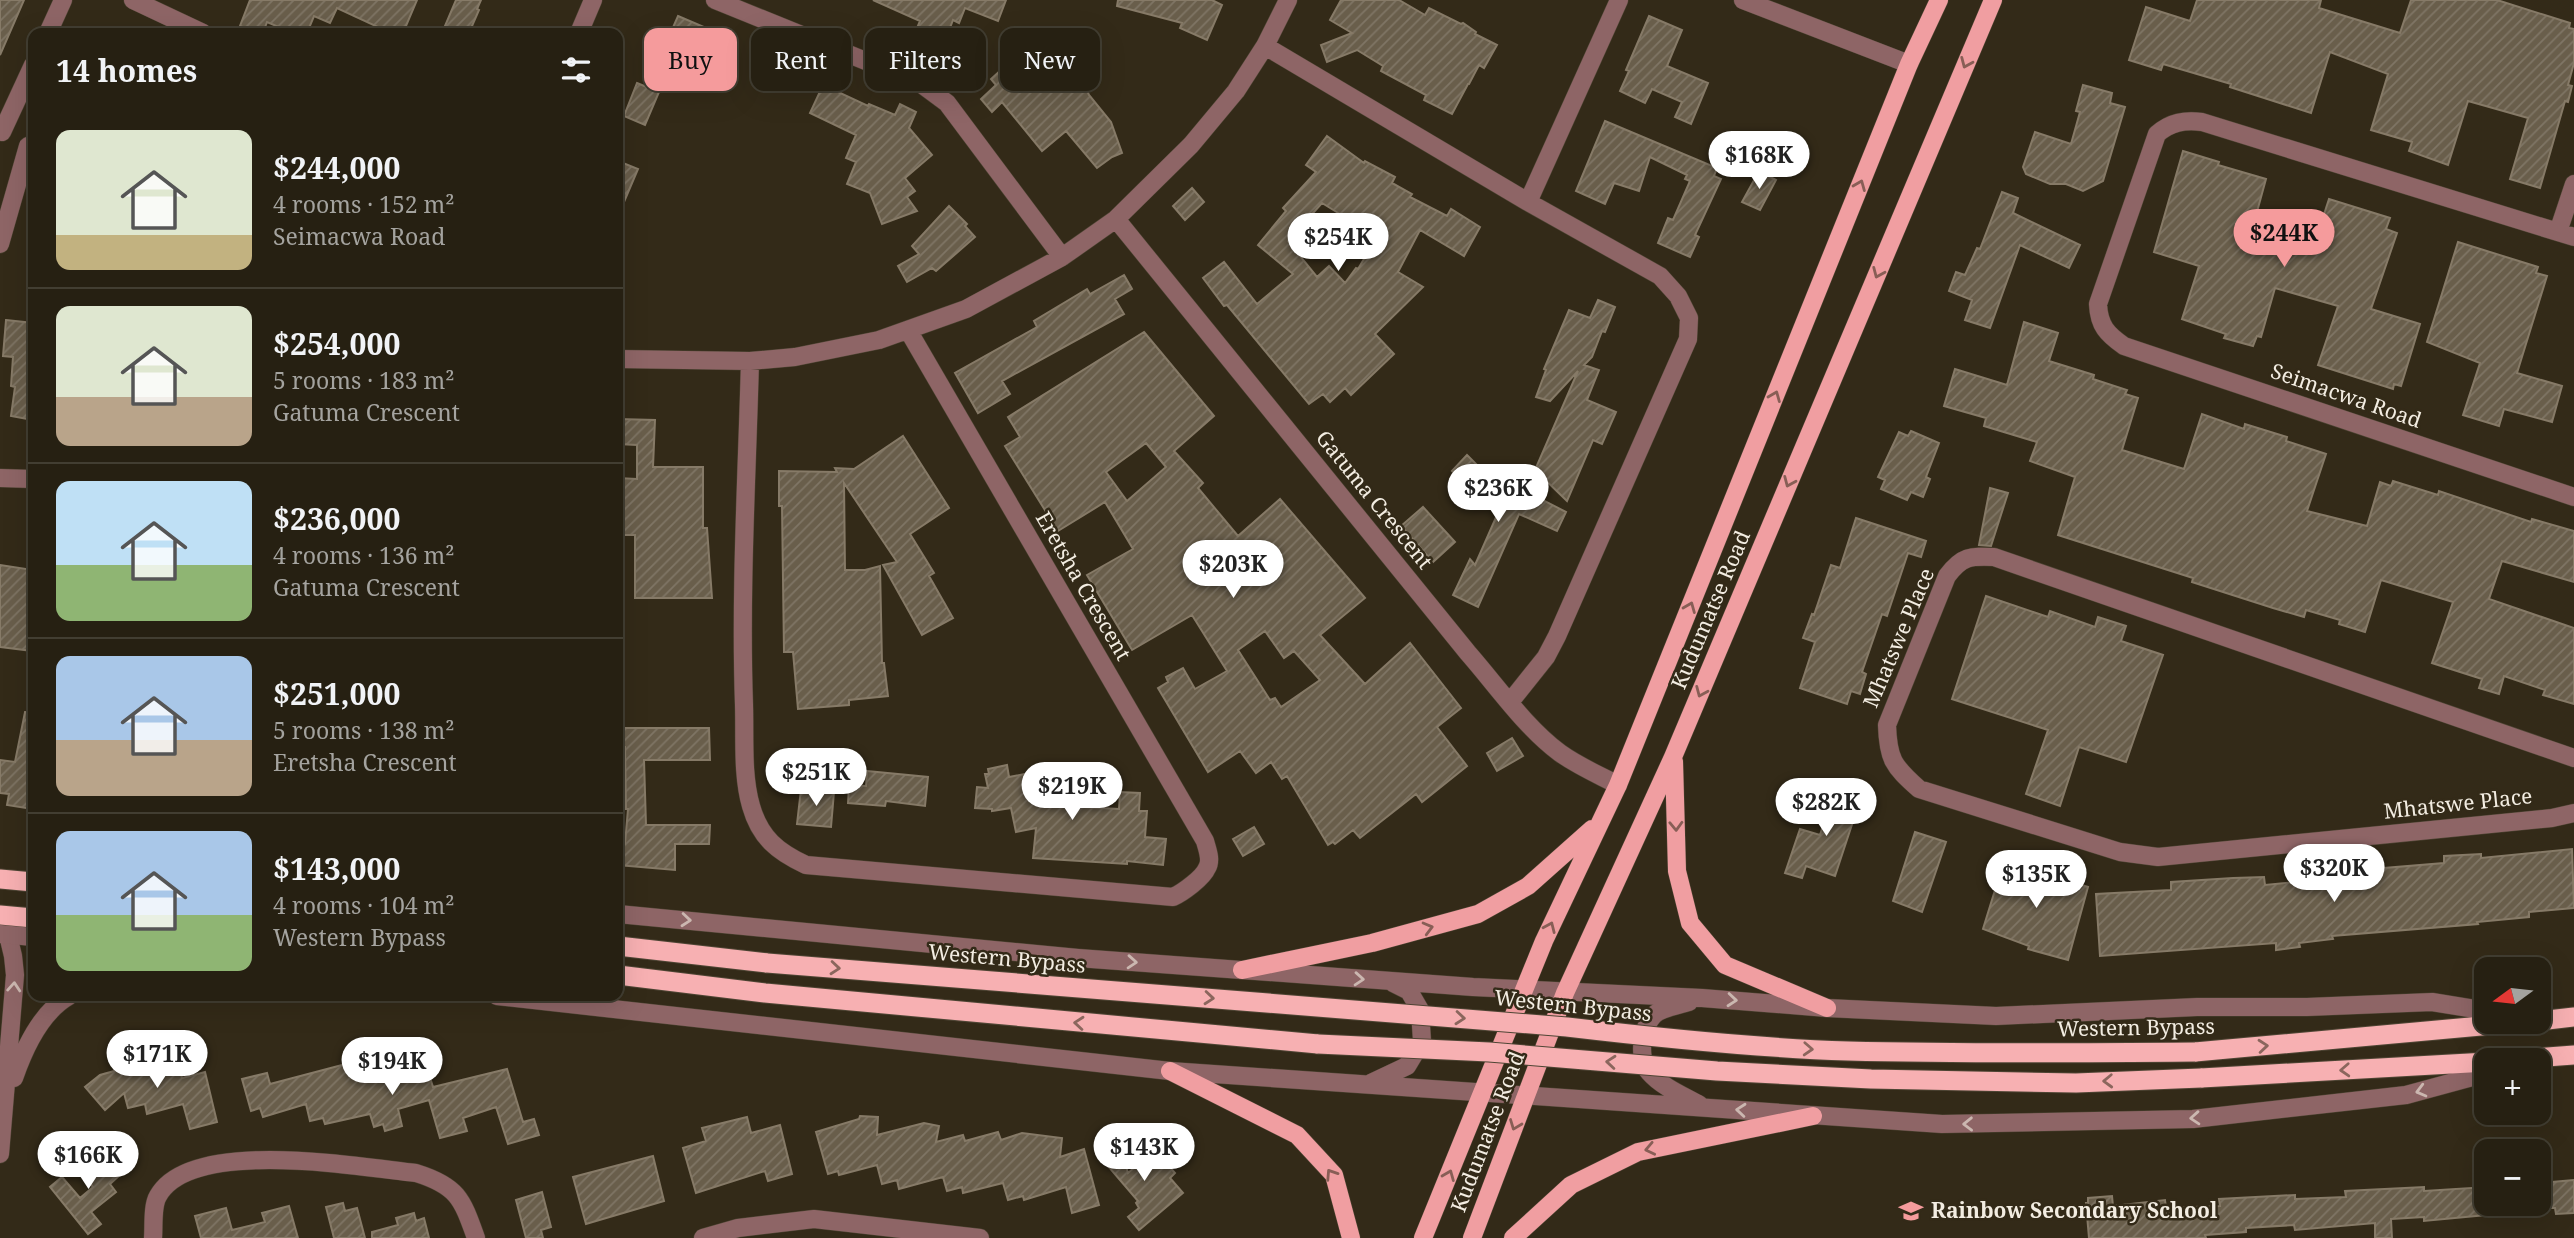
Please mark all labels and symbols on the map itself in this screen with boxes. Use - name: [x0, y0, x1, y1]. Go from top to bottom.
- one-way arrow: [1960, 56, 1974, 68]
- pin: $168K: [1710, 132, 1808, 191]
- one-way arrow: [1852, 180, 1866, 192]
- pin: $244K: [2235, 210, 2333, 269]
- pin: $254K: [1289, 214, 1387, 273]
- one-way arrow: [1872, 265, 1886, 278]
- street label: Seimacwa Road: [2267, 356, 2425, 434]
- one-way arrow: [1766, 391, 1780, 403]
- street label: Gatuma Crescent: [1310, 424, 1439, 574]
- pin: $236K: [1449, 464, 1547, 524]
- one-way arrow: [1784, 475, 1798, 487]
- street label: Eretsha Crescent: [1030, 506, 1138, 665]
- street label: Kudumatse Road: [1664, 526, 1756, 693]
- pin: $203K: [1184, 540, 1282, 600]
- street label: Mhatswe Place: [1856, 564, 1940, 712]
- one-way arrow: [1681, 602, 1695, 614]
- one-way arrow: [1695, 684, 1709, 697]
- pin: $251K: [767, 748, 865, 808]
- pin: $219K: [1023, 762, 1121, 822]
- pin: $282K: [1777, 778, 1875, 838]
- street label: Mhatswe Place: [2382, 781, 2534, 825]
- one-way arrow: [1668, 820, 1683, 831]
- pin: $320K: [2285, 844, 2383, 904]
- pin: $135K: [1987, 850, 2085, 910]
- one-way arrow: [681, 912, 692, 927]
- one-way arrow: [1422, 921, 1434, 936]
- one-way arrow: [1542, 922, 1556, 935]
- street label: Western Bypass: [927, 937, 1087, 979]
- one-way arrow: [1127, 954, 1138, 969]
- north arrow: [2474, 957, 2552, 1034]
- one-way arrow: [830, 960, 841, 975]
- one-way arrow: [1353, 971, 1364, 986]
- one-way arrow: [6, 982, 21, 993]
- street label: Western Bypass: [1493, 983, 1653, 1027]
- one-way arrow: [1203, 990, 1214, 1005]
- one-way arrow: [1727, 992, 1738, 1007]
- one-way arrow: [1455, 1010, 1466, 1025]
- street label: Western Bypass: [2057, 1012, 2215, 1042]
- one-way arrow: [1073, 1015, 1085, 1030]
- pin: $171K: [108, 1030, 206, 1090]
- pin: $194K: [343, 1038, 441, 1097]
- one-way arrow: [2258, 1039, 2269, 1054]
- one-way arrow: [1803, 1041, 1814, 1056]
- street label: Kudumatse Road: [1444, 1047, 1531, 1216]
- one-way arrow: [1606, 1055, 1617, 1070]
- one-way arrow: [2339, 1062, 2350, 1077]
- one-way arrow: [2102, 1074, 2113, 1089]
- one-way arrow: [2415, 1082, 2427, 1097]
- one-way arrow: [1735, 1103, 1746, 1118]
- one-way arrow: [2189, 1110, 2200, 1125]
- one-way arrow: [1962, 1116, 1973, 1131]
- one-way arrow: [1509, 1119, 1523, 1131]
- pin: $143K: [1095, 1124, 1193, 1183]
- pin: $166K: [39, 1132, 137, 1191]
- one-way arrow: [1644, 1141, 1656, 1156]
- one-way arrow: [1326, 1169, 1339, 1182]
- one-way arrow: [1441, 1169, 1455, 1182]
- place label: Rainbow Secondary School: [1931, 1196, 2218, 1224]
- school or university icon: Rainbow Secondary School: [1897, 1197, 1925, 1225]

